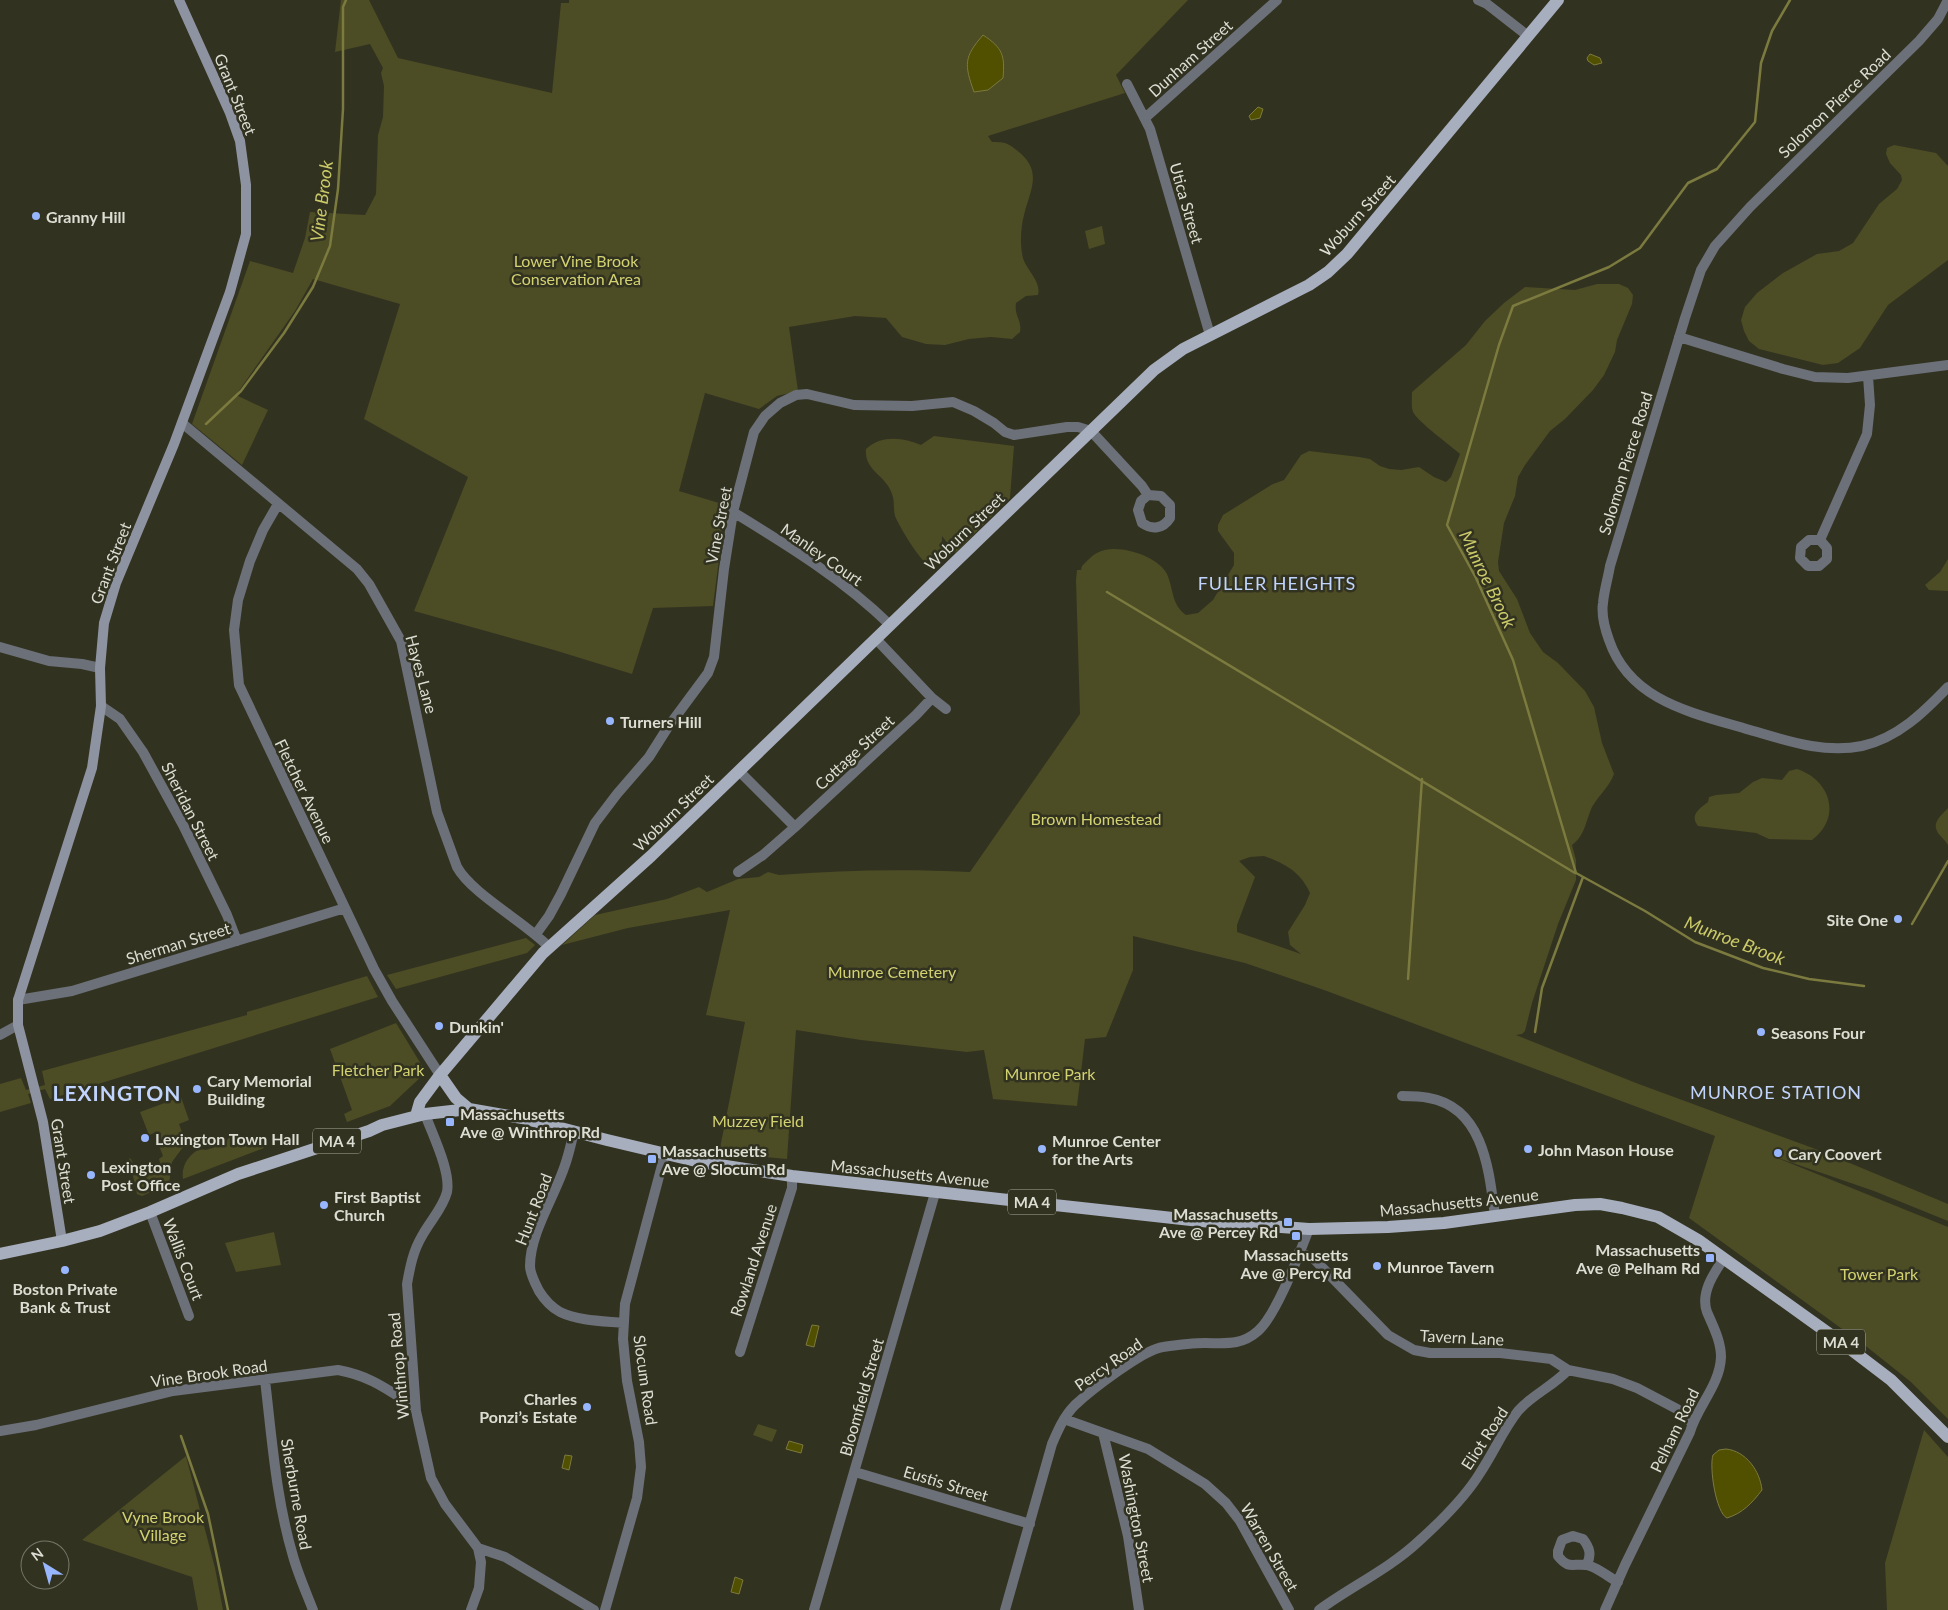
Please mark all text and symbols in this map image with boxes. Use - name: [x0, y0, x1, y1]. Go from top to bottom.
- street label: Dunham Street: [1144, 15, 1236, 101]
- street label: Solomon Pierce Road: [1774, 45, 1894, 161]
- street label: Grant Street: [211, 51, 261, 138]
- water label: Vine Brook: [305, 159, 337, 243]
- street label: Utica Street: [1166, 160, 1208, 246]
- street label: Woburn Street: [1315, 170, 1399, 260]
- place label: Granny Hill: [46, 207, 125, 226]
- marker: Granny Hill: [30, 210, 42, 222]
- park label: Lower Vine Brook Conservation Area: [511, 251, 641, 288]
- street label: Solomon Pierce Road: [1594, 389, 1656, 537]
- street label: Vine Street: [701, 485, 735, 565]
- street label: Woburn Street: [920, 488, 1008, 574]
- street label: Grant Street: [86, 519, 134, 607]
- street label: Manley Court: [777, 519, 867, 589]
- water label: Munroe Brook: [1455, 526, 1521, 632]
- district label: FULLER HEIGHTS: [1198, 572, 1356, 594]
- street label: Hayes Lane: [402, 633, 442, 715]
- street label: Cottage Street: [811, 710, 898, 793]
- place label: Turners Hill: [620, 712, 702, 731]
- marker: Turners Hill: [604, 715, 616, 727]
- street label: Fletcher Avenue: [272, 736, 338, 846]
- street label: Sheridan Street: [158, 759, 224, 864]
- street label: Woburn Street: [629, 769, 717, 855]
- park label: Brown Homestead: [1031, 809, 1161, 828]
- place label: Site One: [1827, 910, 1888, 929]
- water label: Munroe Brook: [1682, 911, 1789, 969]
- marker: Site One: [1892, 913, 1904, 925]
- street label: Sherman Street: [124, 918, 233, 968]
- park label: Munroe Cemetery: [828, 962, 957, 981]
- place label: Dunkin': [449, 1017, 504, 1036]
- marker: Dunkin': [433, 1020, 445, 1032]
- place label: Seasons Four: [1771, 1023, 1865, 1042]
- marker: Seasons Four: [1755, 1026, 1767, 1038]
- park label: Fletcher Park: [332, 1060, 425, 1079]
- park label: Munroe Park: [1005, 1064, 1096, 1083]
- place label: Cary Memorial Building: [207, 1071, 312, 1108]
- district label: LEXINGTON: [53, 1080, 181, 1105]
- district label: MUNROE STATION: [1690, 1081, 1862, 1103]
- marker: Cary Memorial Building: [191, 1083, 203, 1095]
- place label: Massachusetts Ave @ Winthrop Rd: [459, 1104, 600, 1141]
- park label: Muzzey Field: [712, 1111, 804, 1130]
- marker: Massachusetts Ave @ Winthrop Rd: [444, 1116, 456, 1128]
- street label: Grant Street: [48, 1117, 80, 1205]
- road number: MA 4: [313, 1128, 361, 1154]
- place label: Lexington Town Hall: [155, 1129, 299, 1148]
- place label: Munroe Center for the Arts: [1052, 1131, 1161, 1168]
- marker: Lexington Town Hall: [139, 1132, 151, 1144]
- place label: John Mason House: [1538, 1140, 1674, 1159]
- place label: Massachusetts Ave @ Slocum Rd: [661, 1141, 785, 1178]
- marker: Munroe Center for the Arts: [1036, 1143, 1048, 1155]
- marker: John Mason House: [1522, 1143, 1534, 1155]
- place label: Cary Coovert: [1788, 1144, 1882, 1163]
- marker: Cary Coovert: [1772, 1147, 1784, 1159]
- marker: Massachusetts Ave @ Slocum Rd: [646, 1153, 658, 1165]
- street label: Massachusetts Avenue: [830, 1155, 990, 1191]
- place label: Lexington Post Office: [101, 1157, 181, 1194]
- marker: Lexington Post Office: [85, 1169, 97, 1181]
- street label: Hunt Road: [511, 1171, 555, 1247]
- street label: Massachusetts Avenue: [1379, 1184, 1539, 1220]
- place label: First Baptist Church: [334, 1187, 421, 1224]
- road number: MA 4: [1008, 1190, 1056, 1214]
- marker: First Baptist Church: [318, 1199, 330, 1211]
- street label: Rowland Avenue: [726, 1201, 780, 1319]
- place label: Massachusetts Ave @ Percey Rd: [1158, 1204, 1278, 1241]
- street label: Wallis Court: [160, 1215, 208, 1303]
- marker: Massachusetts Ave @ Percey Rd: [1282, 1216, 1294, 1228]
- marker: Massachusetts Ave @ Percy Rd: [1290, 1230, 1302, 1242]
- place label: Massachusetts Ave @ Pelham Rd: [1575, 1240, 1700, 1277]
- place label: Massachusetts Ave @ Percy Rd: [1240, 1245, 1351, 1282]
- marker: Massachusetts Ave @ Pelham Rd: [1704, 1252, 1716, 1264]
- place label: Munroe Tavern: [1387, 1257, 1494, 1276]
- marker: Munroe Tavern: [1371, 1260, 1383, 1272]
- marker: Boston Private Bank & Trust: [59, 1264, 71, 1276]
- park label: Tower Park: [1840, 1264, 1919, 1283]
- place label: Boston Private Bank & Trust: [12, 1279, 118, 1316]
- street label: Winthrop Road: [384, 1312, 412, 1420]
- street label: Tavern Lane: [1419, 1325, 1505, 1349]
- road number: MA 4: [1817, 1330, 1865, 1354]
- street label: Slocum Road: [630, 1334, 662, 1426]
- street label: Percy Road: [1071, 1334, 1145, 1394]
- street label: Bloomfield Street: [835, 1336, 887, 1458]
- street label: Vine Brook Road: [149, 1355, 269, 1391]
- street label: Pelham Road: [1646, 1385, 1702, 1475]
- place label: Charles Ponzi’s Estate: [479, 1389, 577, 1426]
- marker: Charles Ponzi’s Estate: [581, 1401, 593, 1413]
- street label: Eliot Road: [1457, 1403, 1511, 1473]
- street label: Sherburne Road: [278, 1437, 316, 1551]
- street label: Washington Street: [1115, 1452, 1159, 1584]
- street label: Eustis Street: [901, 1461, 991, 1505]
- street label: Warren Street: [1237, 1500, 1303, 1595]
- park label: Vyne Brook Village: [122, 1507, 205, 1544]
- north arrow: [20, 1540, 70, 1590]
- text: N: [27, 1544, 46, 1564]

